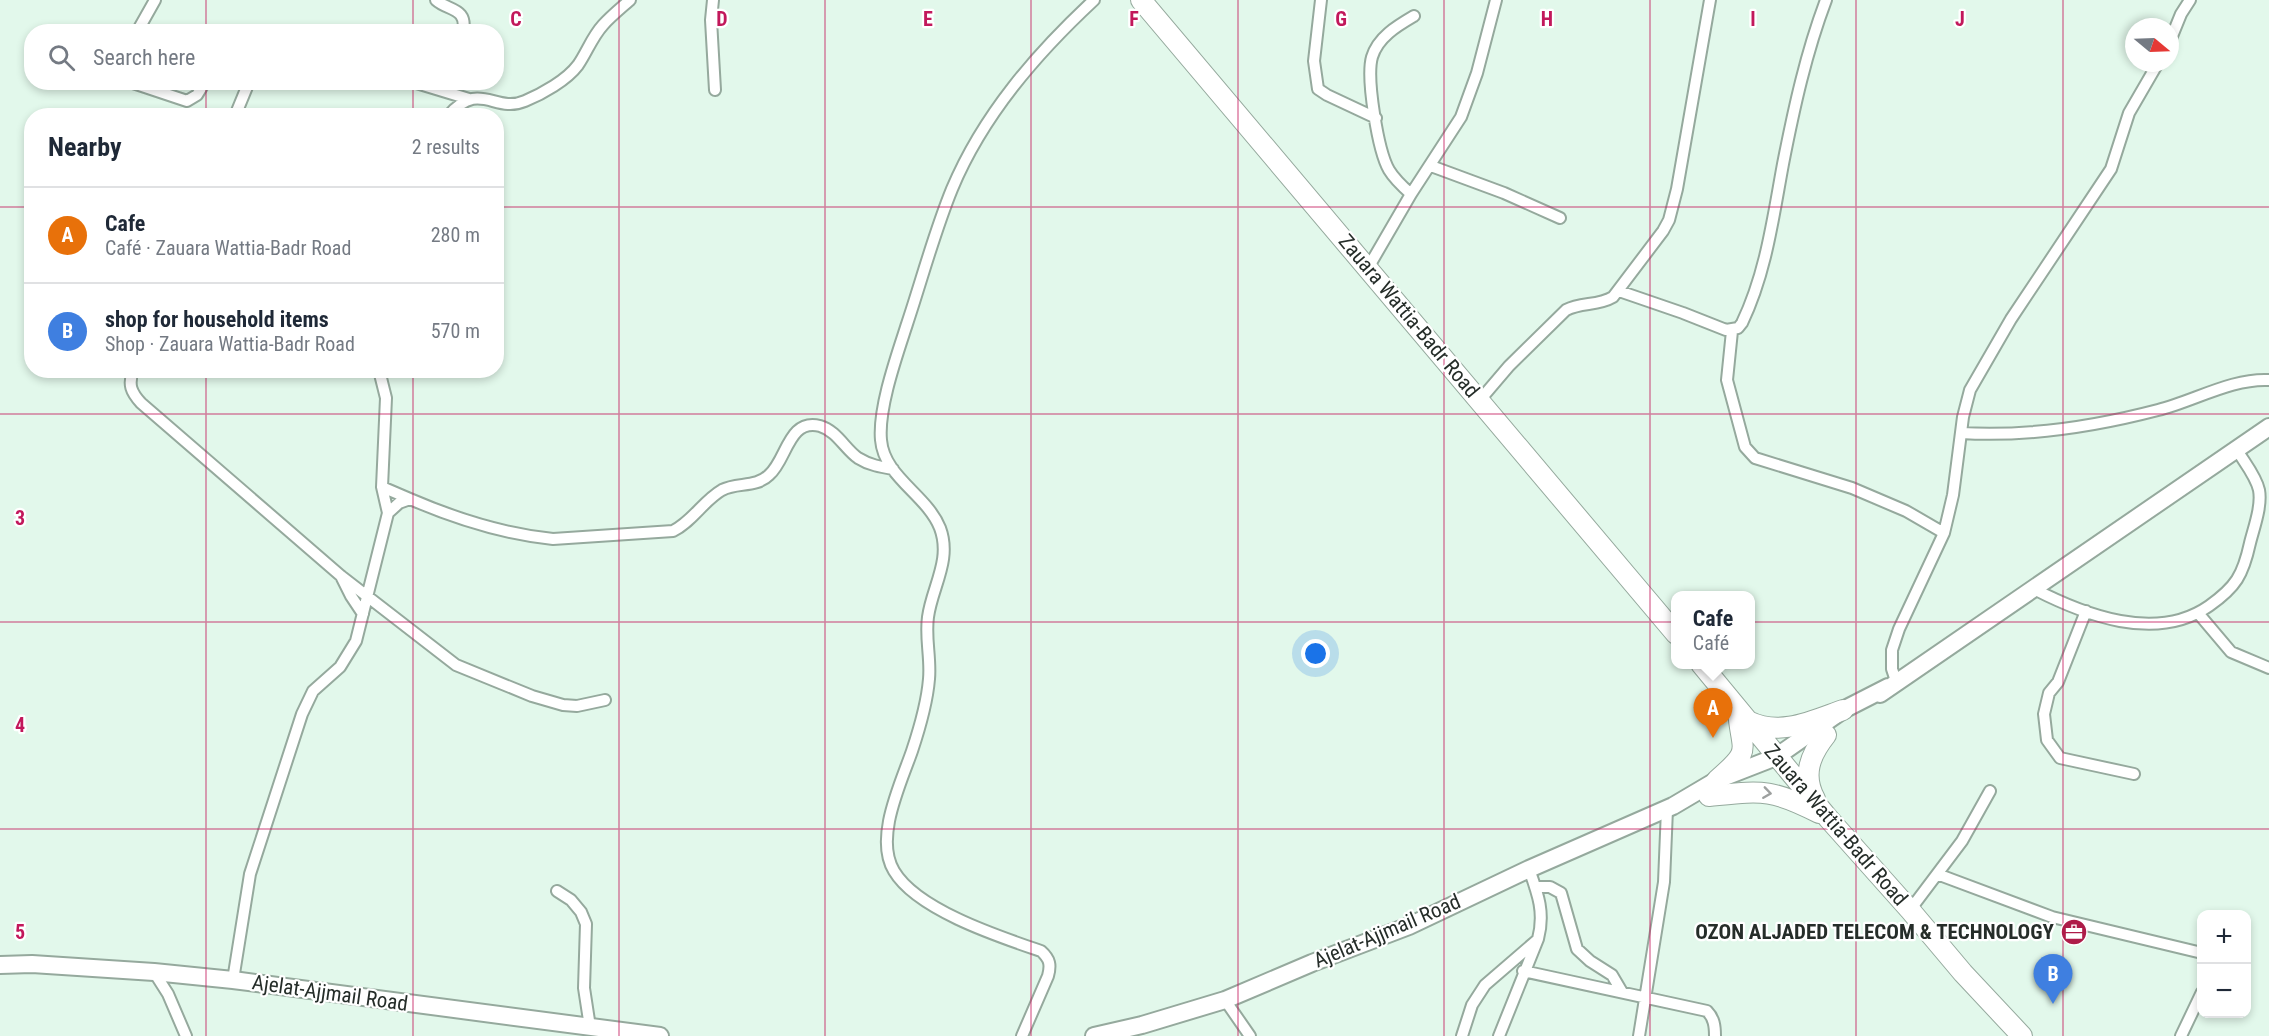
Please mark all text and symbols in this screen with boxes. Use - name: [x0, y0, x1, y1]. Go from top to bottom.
- text: C: [510, 7, 522, 31]
- text: D: [716, 7, 728, 31]
- text: E: [923, 7, 933, 31]
- text: F: [1129, 7, 1139, 31]
- text: G: [1335, 7, 1347, 31]
- text: H: [1541, 7, 1553, 31]
- text: I: [1750, 7, 1756, 31]
- text: J: [1955, 7, 1965, 31]
- north arrow: [2125, 18, 2179, 72]
- search box: [24, 24, 504, 90]
- icon: search: [45, 41, 78, 74]
- text: Search here: [93, 45, 195, 70]
- text: Nearby: [48, 132, 122, 162]
- text: 2 results: [412, 135, 480, 159]
- text: Cafe: [105, 211, 145, 236]
- text: A: [62, 223, 73, 247]
- text: 280 m: [431, 223, 480, 247]
- street label: Zauara Wattia-Badr Road: [1334, 230, 1484, 402]
- text: Café · Zauara Wattia-Badr Road: [105, 236, 351, 260]
- text: shop for household items: [105, 307, 329, 332]
- text: B: [62, 319, 73, 343]
- text: 570 m: [431, 319, 480, 343]
- text: Shop · Zauara Wattia-Badr Road: [105, 332, 355, 356]
- text: 3: [15, 506, 25, 530]
- popup: [1671, 591, 1755, 669]
- text: Cafe: [1693, 606, 1733, 631]
- text: Café: [1693, 631, 1729, 655]
- your location: [1301, 639, 1330, 668]
- pin: A: [1694, 688, 1732, 738]
- text: 4: [15, 713, 25, 737]
- street label: Zauara Wattia-Badr Road: [1759, 740, 1913, 910]
- one-way arrow: [1763, 786, 1772, 798]
- street label: Ajelat-Ajjmail Road: [1310, 889, 1464, 973]
- map controls: [2197, 910, 2251, 1018]
- button: +: [2197, 910, 2251, 964]
- office icon: OZON ALJADED TELECOM & TECHNOLOGY: [2059, 917, 2089, 947]
- text: 5: [15, 920, 25, 944]
- place label: OZON ALJADED TELECOM & TECHNOLOGY: [1695, 920, 2055, 944]
- pin: B: [2034, 954, 2072, 1004]
- button: −: [2197, 964, 2251, 1018]
- street label: Ajelat-Ajjmail Road: [251, 970, 409, 1016]

